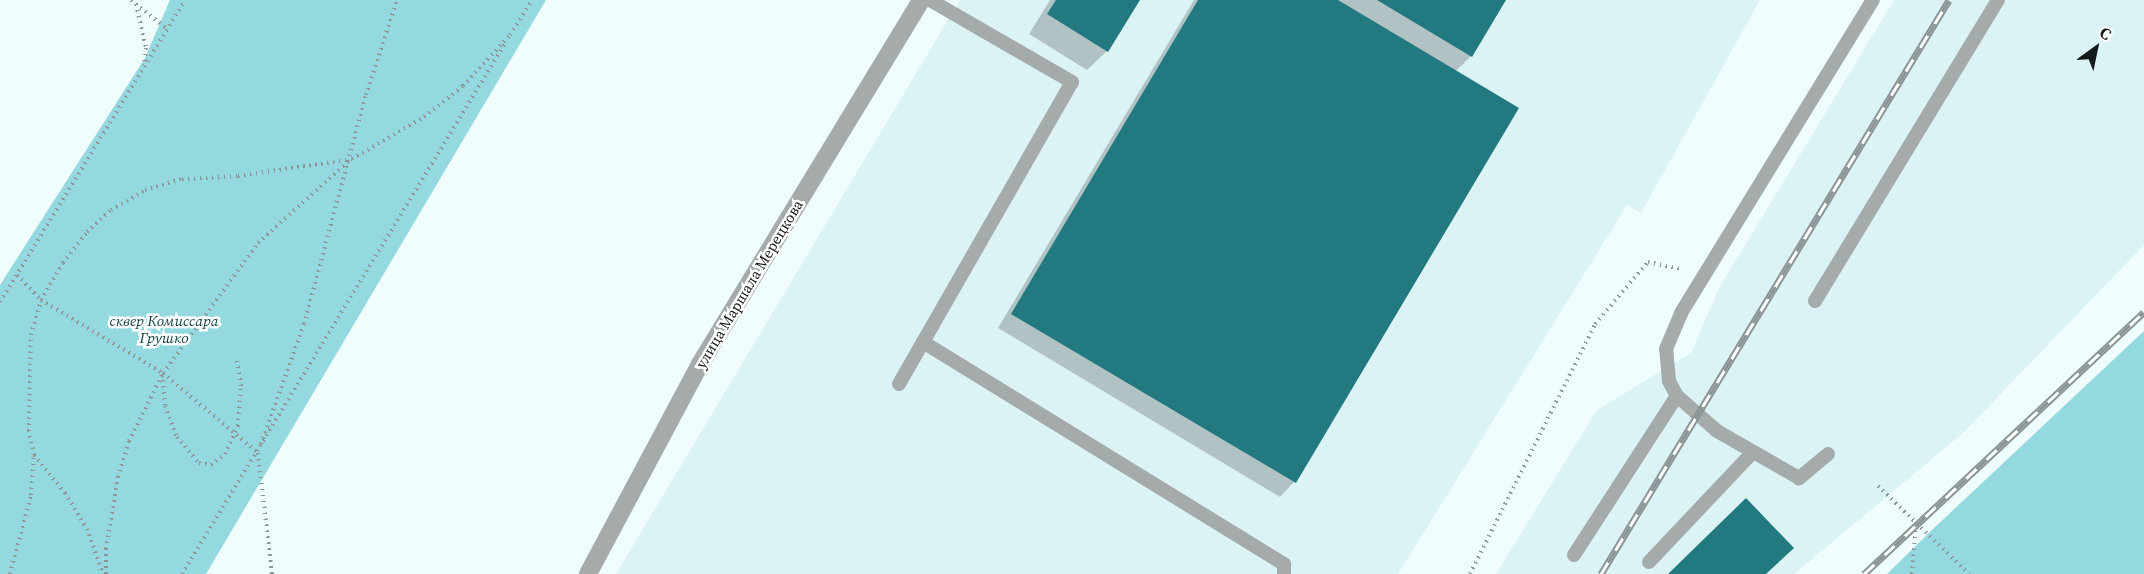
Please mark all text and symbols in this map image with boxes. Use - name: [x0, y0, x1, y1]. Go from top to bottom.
- north arrow: [2066, 18, 2126, 78]
- text: С: [2096, 21, 2116, 45]
- street label: улица Маршала Мерецкова: [691, 196, 807, 372]
- park label: сквер Комиссара Грушко: [110, 311, 218, 346]

